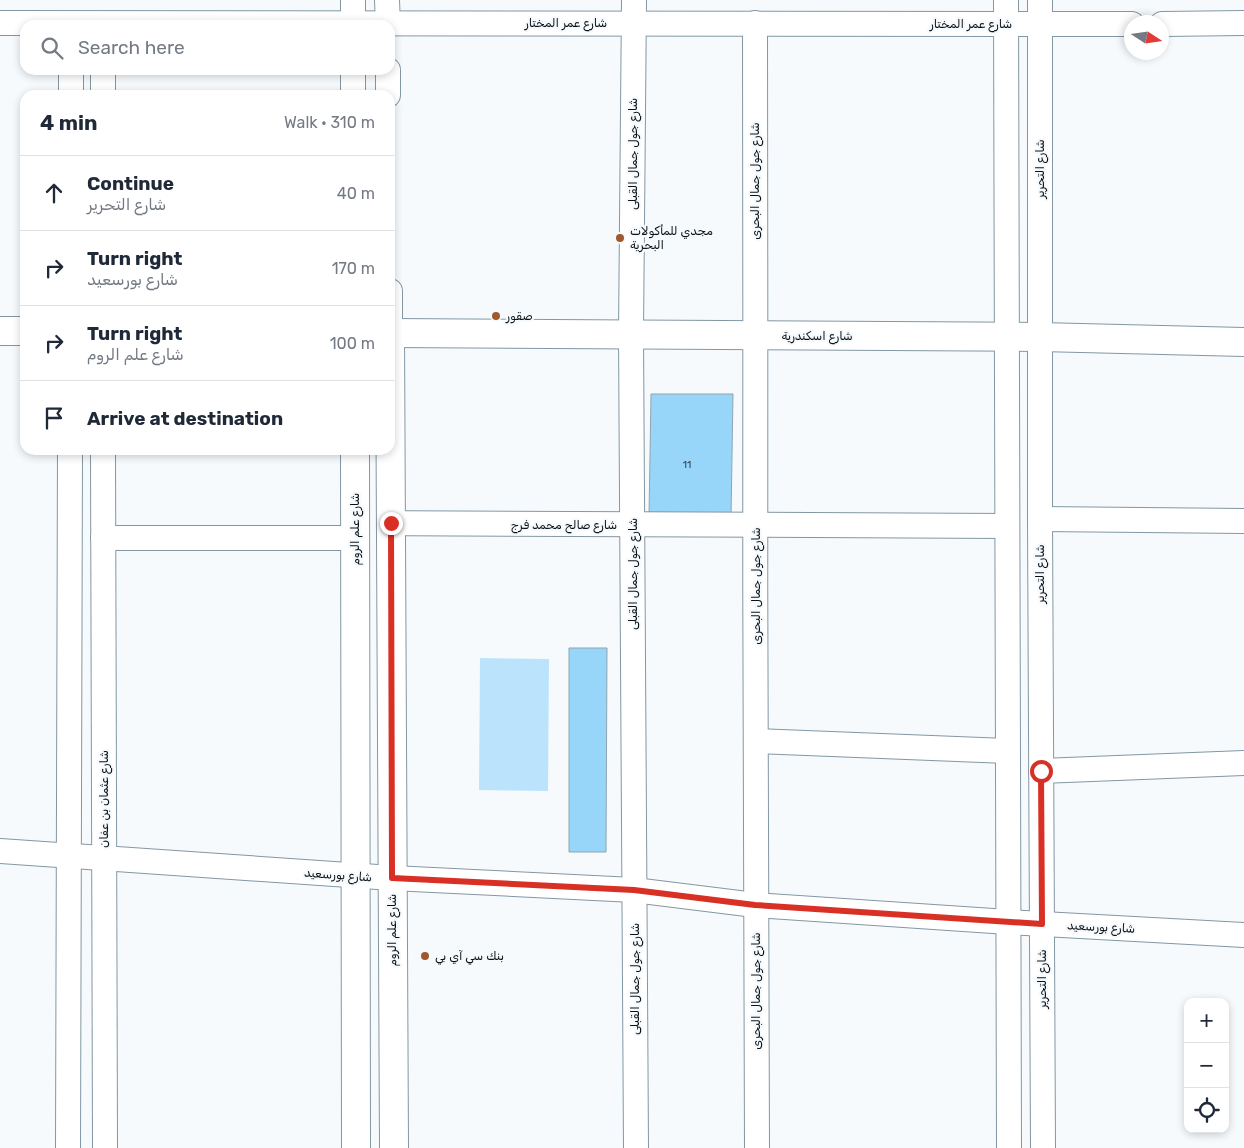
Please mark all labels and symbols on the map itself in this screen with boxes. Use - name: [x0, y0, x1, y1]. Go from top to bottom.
- north arrow: [1124, 15, 1169, 60]
- street label: شارع عمر المختار: [524, 16, 607, 32]
- street label: شارع عمر المختار: [929, 17, 1012, 33]
- street label: شارع جول جمال القبلى: [626, 98, 642, 210]
- street label: شارع جول جمال البحرى: [748, 122, 764, 240]
- street label: شارع التحرير: [1033, 139, 1049, 200]
- place label: مجدي للمأكولات البحرية: [630, 224, 713, 253]
- marker: مجدي للمأكولات البحرية: [614, 232, 626, 244]
- place label: صقور: [505, 309, 533, 324]
- marker: صقور: [490, 310, 502, 322]
- street label: شارع اسكندرية: [781, 329, 853, 345]
- house number: 11: [683, 459, 691, 471]
- street label: شارع علم الروم: [348, 493, 364, 565]
- route end: [380, 512, 403, 535]
- street label: شارع صالح محمد فرج: [511, 518, 617, 534]
- street label: شارع جول جمال القبلى: [626, 518, 642, 630]
- street label: شارع جول جمال البحرى: [749, 527, 765, 645]
- street label: شارع التحرير: [1033, 544, 1049, 605]
- street label: شارع عثمان بن عفان: [97, 750, 113, 848]
- route start: [1030, 760, 1053, 783]
- street label: شارع بورسعيد: [303, 866, 373, 886]
- street label: شارع علم الروم: [385, 894, 401, 966]
- street label: شارع بورسعيد: [1066, 918, 1135, 938]
- street label: شارع جول جمال القبلى: [628, 923, 644, 1035]
- street label: شارع جول جمال البحرى: [749, 932, 765, 1050]
- place label: بنك سي آي بي: [435, 949, 504, 965]
- street label: شارع التحرير: [1035, 949, 1051, 1010]
- marker: بنك سي آي بي: [419, 950, 431, 962]

